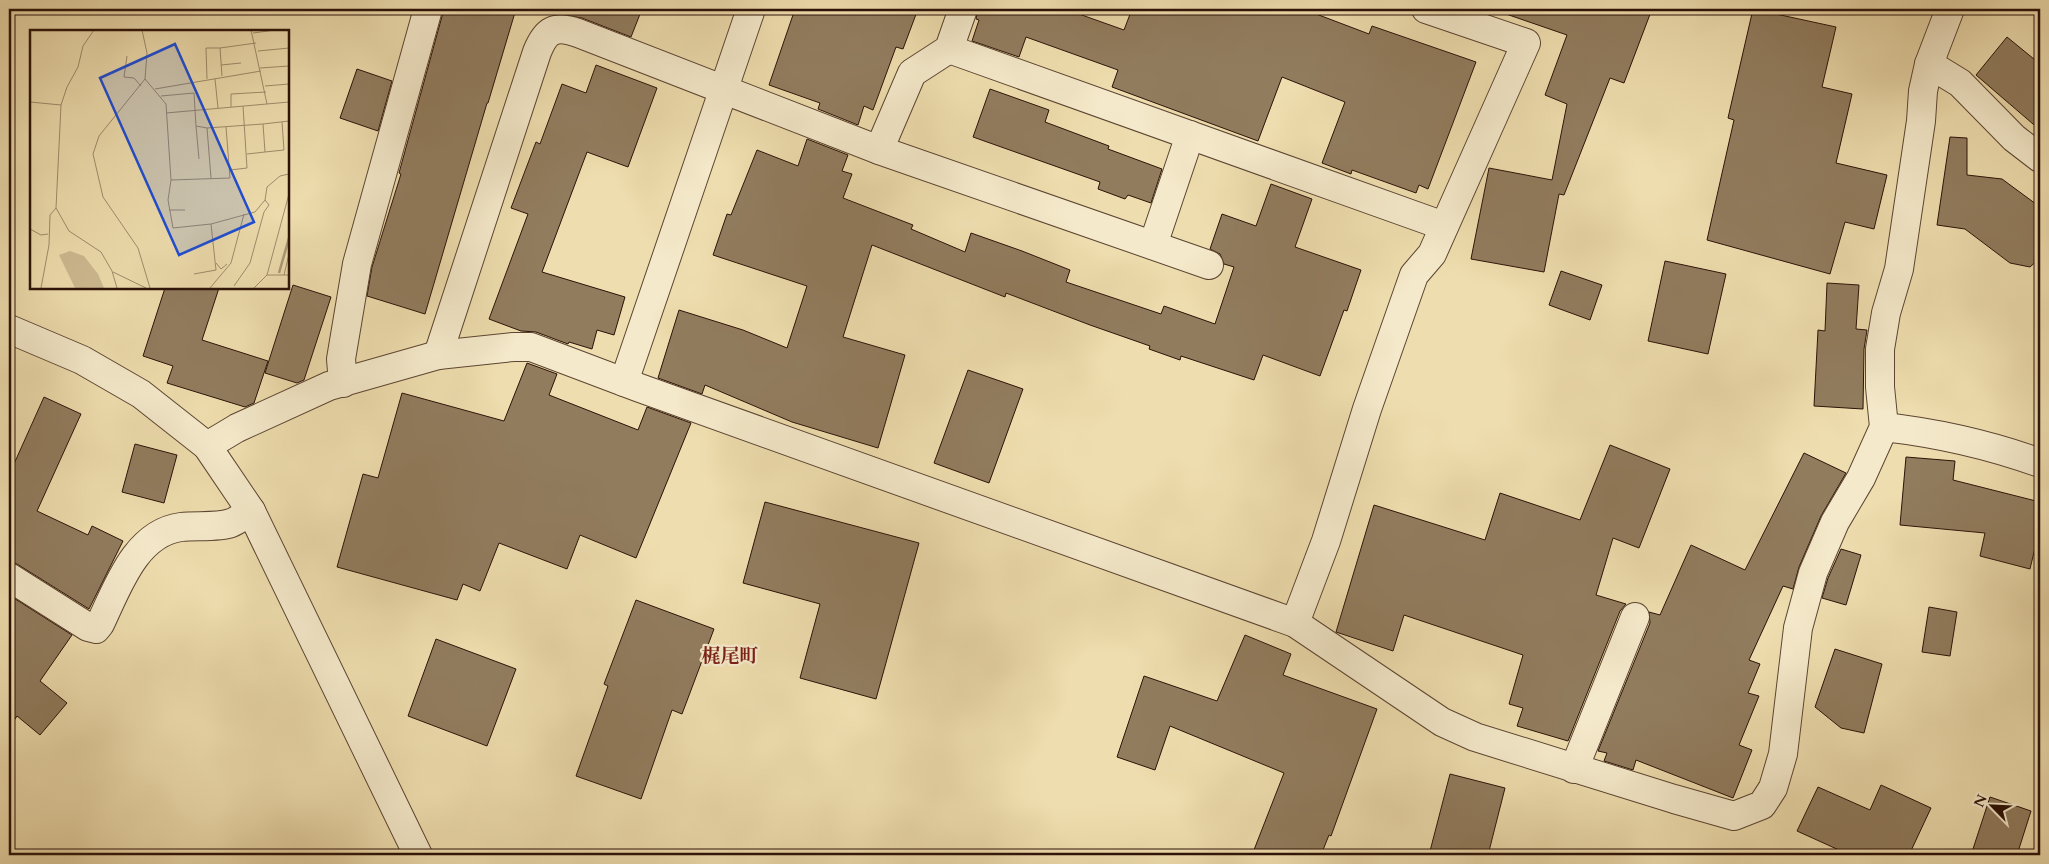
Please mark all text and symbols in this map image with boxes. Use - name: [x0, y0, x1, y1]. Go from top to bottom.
- inset map: [30, 30, 289, 289]
- district label: 梶尾町: [701, 643, 759, 669]
- north arrow: [1966, 782, 2016, 832]
- text: N: [1969, 791, 1992, 810]

